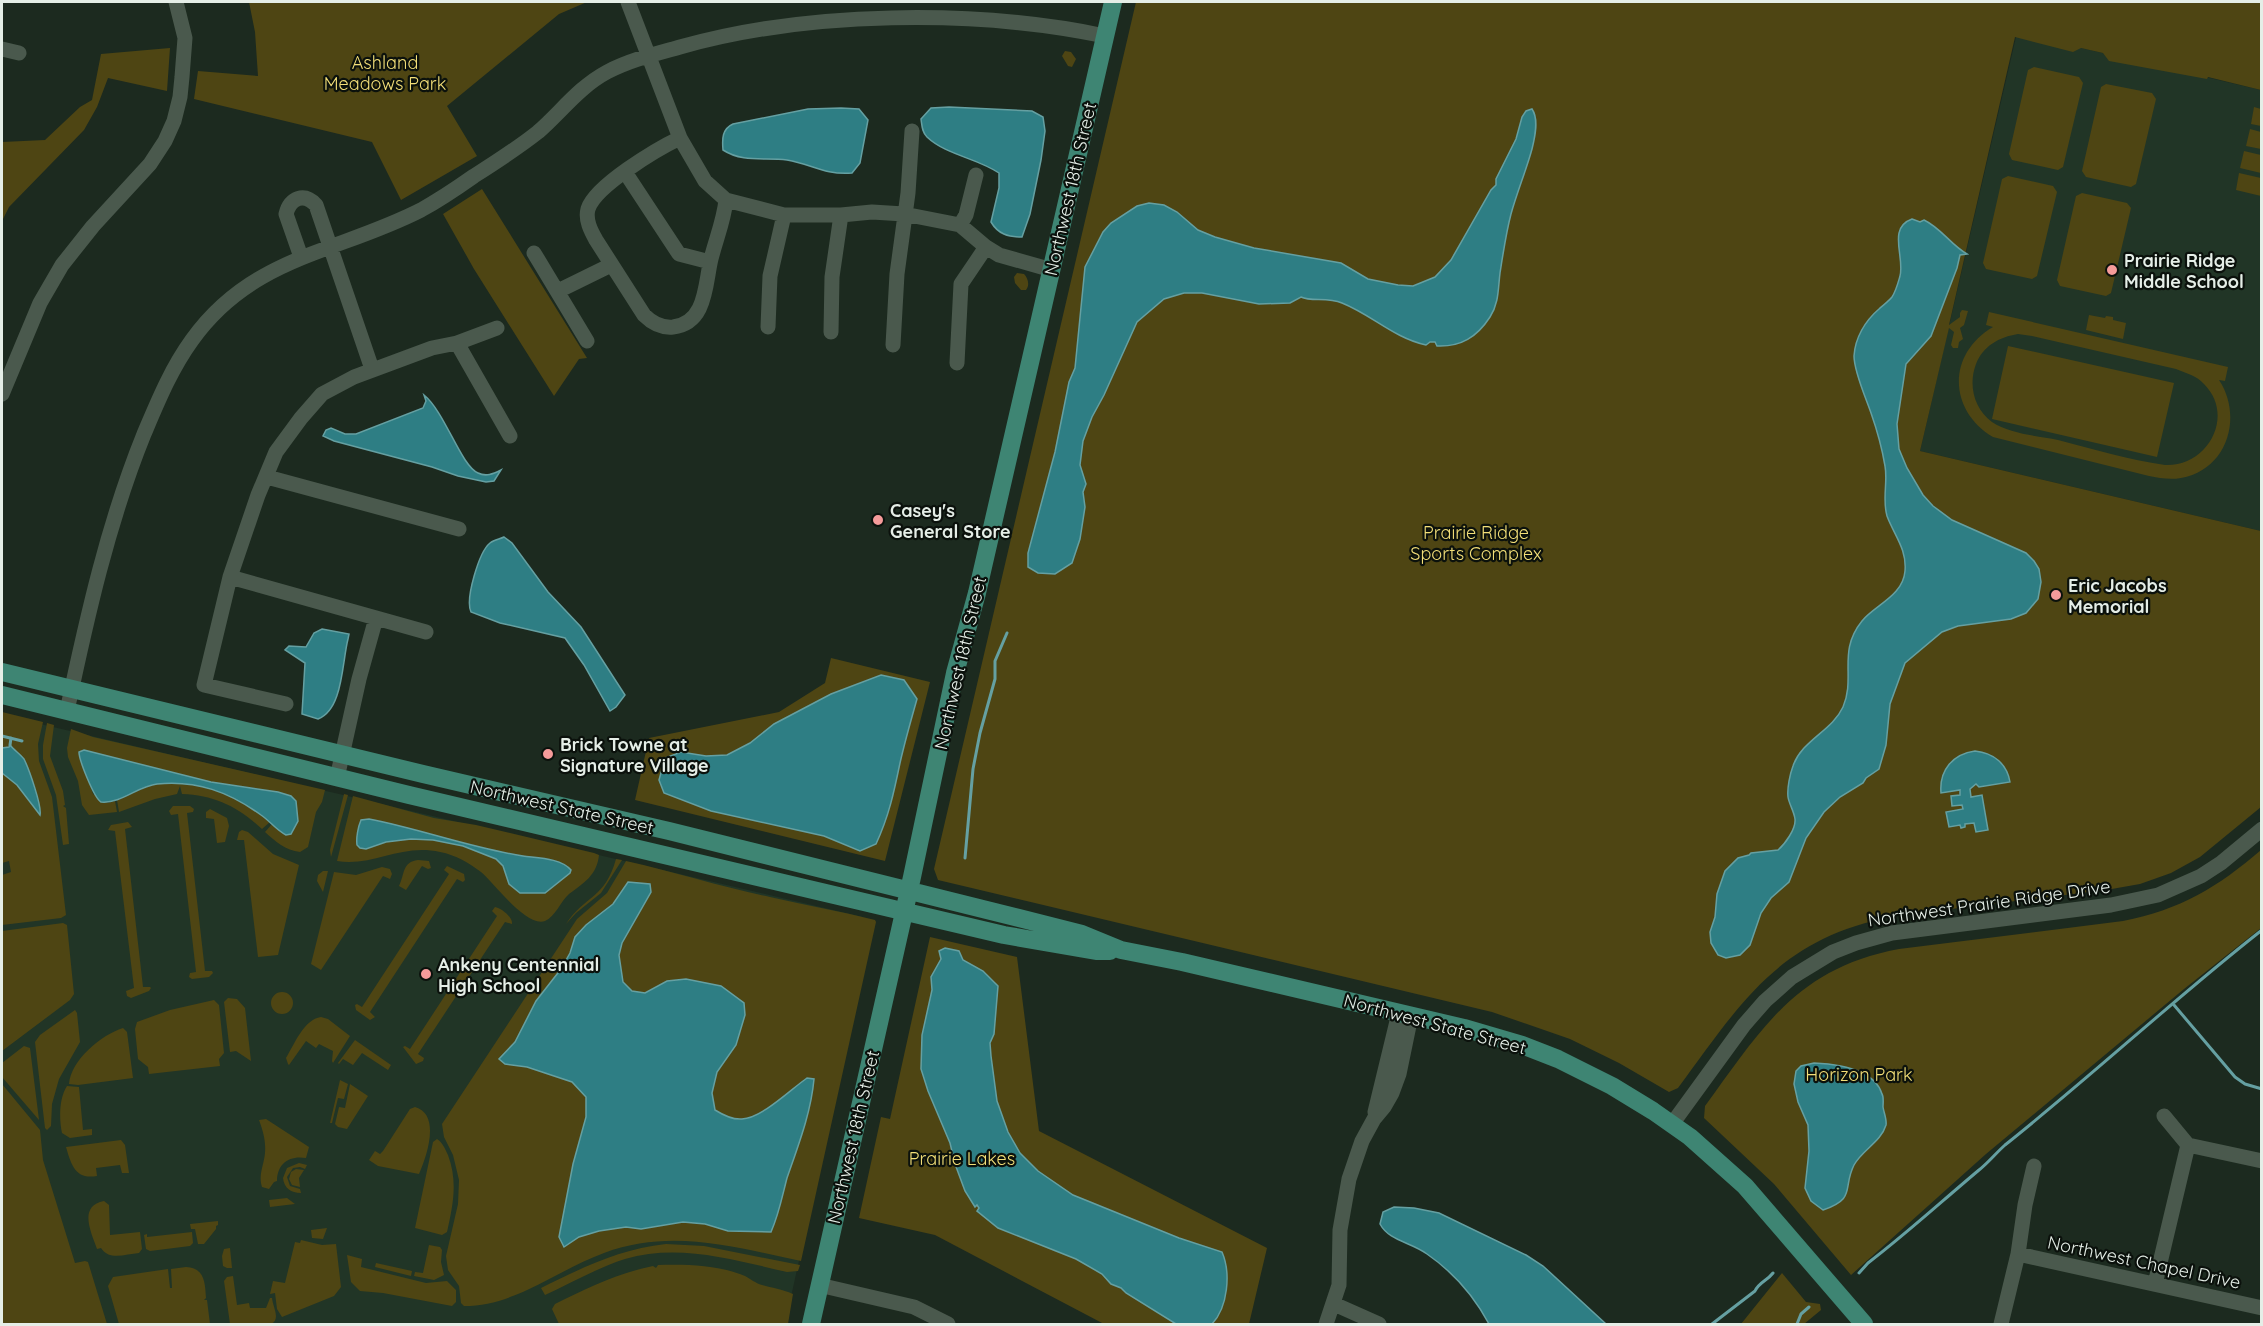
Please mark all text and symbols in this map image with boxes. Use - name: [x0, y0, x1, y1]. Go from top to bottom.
- park label: Ashland Meadows Park: [324, 51, 446, 95]
- street label: Northwest 18th Street: [1039, 100, 1101, 278]
- place label: Prairie Ridge Middle School: [2124, 249, 2244, 293]
- marker: Prairie Ridge Middle School: [2105, 263, 2119, 277]
- place label: Casey's General Store: [890, 499, 1011, 543]
- marker: Casey's General Store: [871, 513, 885, 527]
- park label: Prairie Ridge Sports Complex: [1410, 521, 1542, 565]
- street label: Northwest 18th Street: [929, 574, 991, 752]
- place label: Eric Jacobs Memorial: [2068, 574, 2167, 618]
- marker: Eric Jacobs Memorial: [2049, 588, 2063, 602]
- place label: Brick Towne at Signature Village: [560, 733, 709, 777]
- marker: Brick Towne at Signature Village: [541, 747, 555, 761]
- street label: Northwest State Street: [468, 775, 656, 839]
- street label: Northwest Prairie Ridge Drive: [1866, 875, 2112, 931]
- place label: Ankeny Centennial High School: [438, 953, 599, 997]
- marker: Ankeny Centennial High School: [419, 967, 433, 981]
- street label: Northwest State Street: [1341, 989, 1529, 1059]
- street label: Northwest 18th Street: [822, 1048, 884, 1226]
- park label: Horizon Park: [1805, 1063, 1913, 1086]
- park label: Prairie Lakes: [909, 1147, 1015, 1170]
- street label: Northwest Chapel Drive: [2045, 1230, 2243, 1294]

